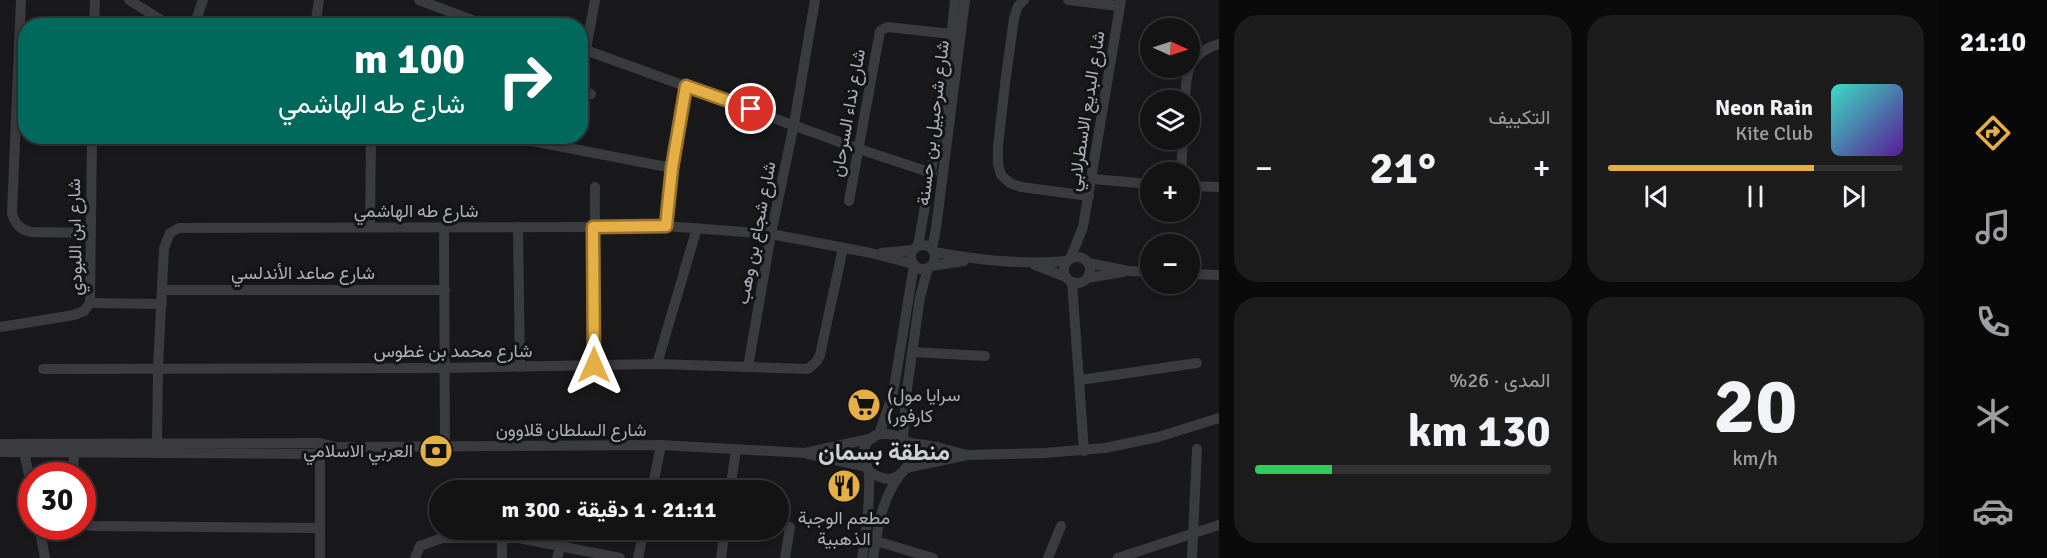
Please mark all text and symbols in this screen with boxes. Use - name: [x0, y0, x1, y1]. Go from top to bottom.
- north arrow: [1140, 18, 1200, 78]
- map controls: [1140, 18, 1200, 294]
- text: 21:10: [1960, 26, 2026, 59]
- street label: شارع البديع الاسطرلابي: [1062, 29, 1113, 193]
- text: 100 m: [354, 34, 465, 85]
- street label: شارع شرحبيل بن حسنة: [912, 39, 955, 207]
- icon: right: [486, 42, 564, 120]
- street label: شارع نداء السرحان: [826, 47, 871, 179]
- pin: [725, 83, 776, 134]
- text: شارع طه الهاشمي: [278, 88, 465, 121]
- button: layers: [1140, 90, 1200, 150]
- icon: arrive: [734, 92, 767, 125]
- text: Neon Rain: [1715, 94, 1813, 121]
- text: التكييف: [1488, 105, 1551, 130]
- icon: directions: [1972, 112, 2014, 154]
- text: Kite Club: [1735, 121, 1813, 146]
- text: 21°: [1369, 141, 1436, 196]
- text: −: [1255, 148, 1273, 189]
- text: +: [1533, 148, 1550, 189]
- street label: شارع شجاع بن وهب: [731, 160, 782, 307]
- button: +: [1140, 162, 1200, 222]
- street label: شارع ابن اللبودي: [63, 178, 91, 296]
- icon: previous: [1640, 180, 1673, 213]
- icon: pause: [1739, 180, 1772, 213]
- icon: next: [1837, 180, 1870, 213]
- street label: شارع طه الهاشمي: [354, 200, 478, 226]
- icon: music: [1972, 206, 2014, 248]
- button: −: [1140, 234, 1200, 294]
- street label: شارع صاعد الأندلسي: [231, 262, 375, 288]
- icon: phone: [1972, 301, 2014, 343]
- position arrow: [562, 333, 626, 397]
- street label: شارع محمد بن غطوس: [374, 340, 532, 363]
- text: 20: [1713, 359, 1797, 455]
- text: المدى · 26%: [1449, 368, 1551, 393]
- place label: (سرايا مول (كارفور: [887, 384, 960, 427]
- supermarket icon: (سرايا مول (كارفور: [846, 387, 882, 423]
- icon: climate: [1972, 395, 2014, 437]
- text: 130 km: [1408, 404, 1551, 459]
- street label: شارع السلطان قلاوون: [496, 419, 646, 442]
- bank icon: العربي الاسلامي: [418, 433, 454, 469]
- district label: منطقة بسمان: [818, 437, 950, 467]
- place label: العربي الاسلامي: [303, 440, 413, 466]
- text: km/h: [1733, 446, 1778, 471]
- speed limit sign: 30: [18, 462, 96, 540]
- restaurant icon: مطعم الوجبة الذهبية: [826, 468, 862, 504]
- icon: car: [1972, 490, 2014, 532]
- text: 21:11 · 1 دقيقة · 300 m: [502, 496, 716, 523]
- place label: مطعم الوجبة الذهبية: [798, 507, 890, 550]

